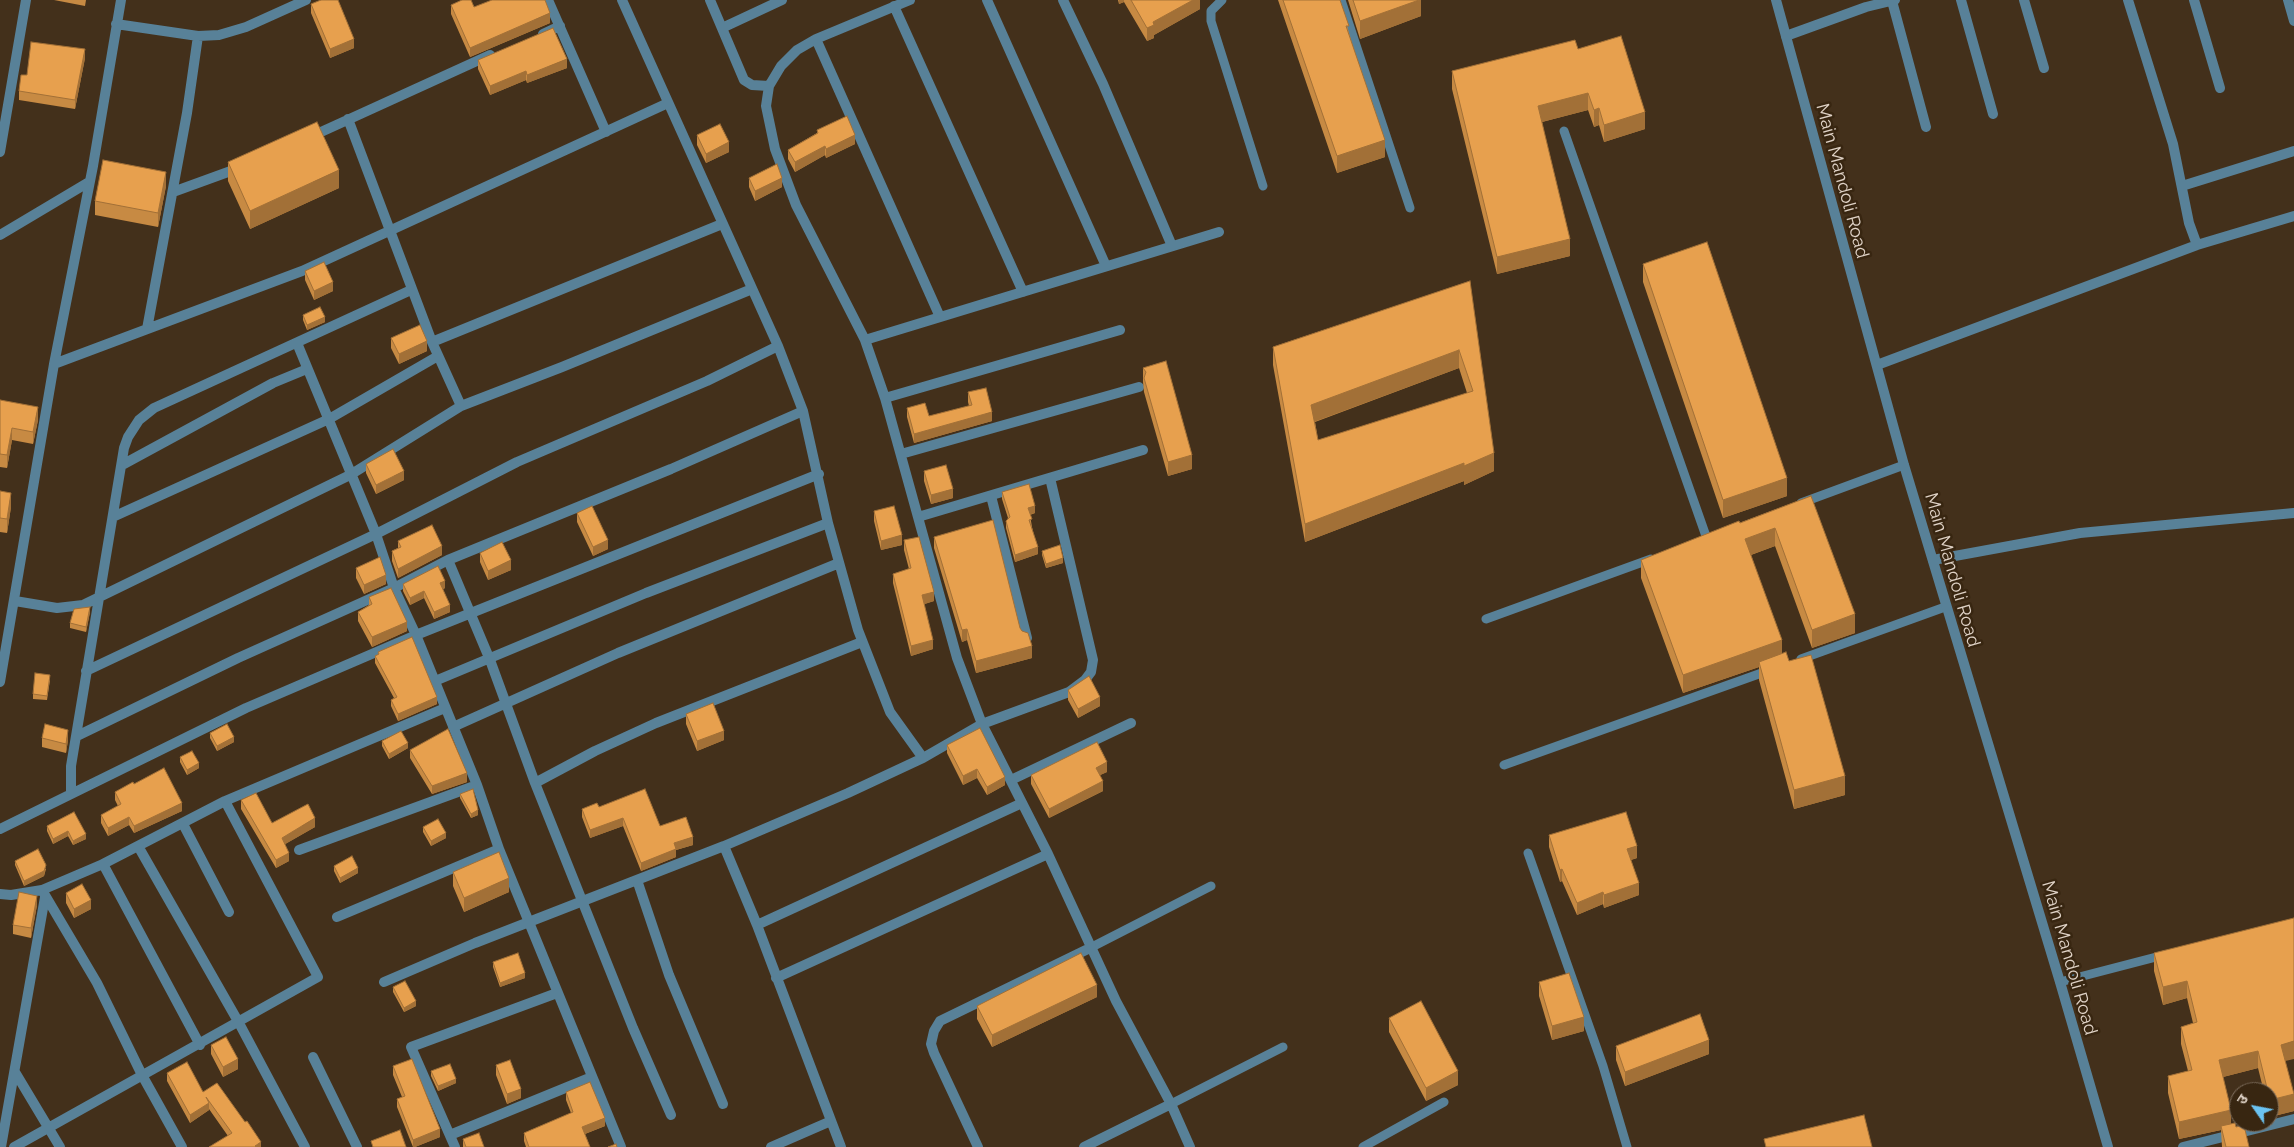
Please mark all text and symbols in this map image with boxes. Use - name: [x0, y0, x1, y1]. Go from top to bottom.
- street label: Main Mandoli Road: [1811, 101, 1873, 261]
- street label: Main Mandoli Road: [1920, 491, 1984, 649]
- street label: Main Mandoli Road: [2037, 879, 2101, 1037]
- north arrow: [2229, 1082, 2279, 1132]
- text: उ: [2233, 1092, 2251, 1107]

